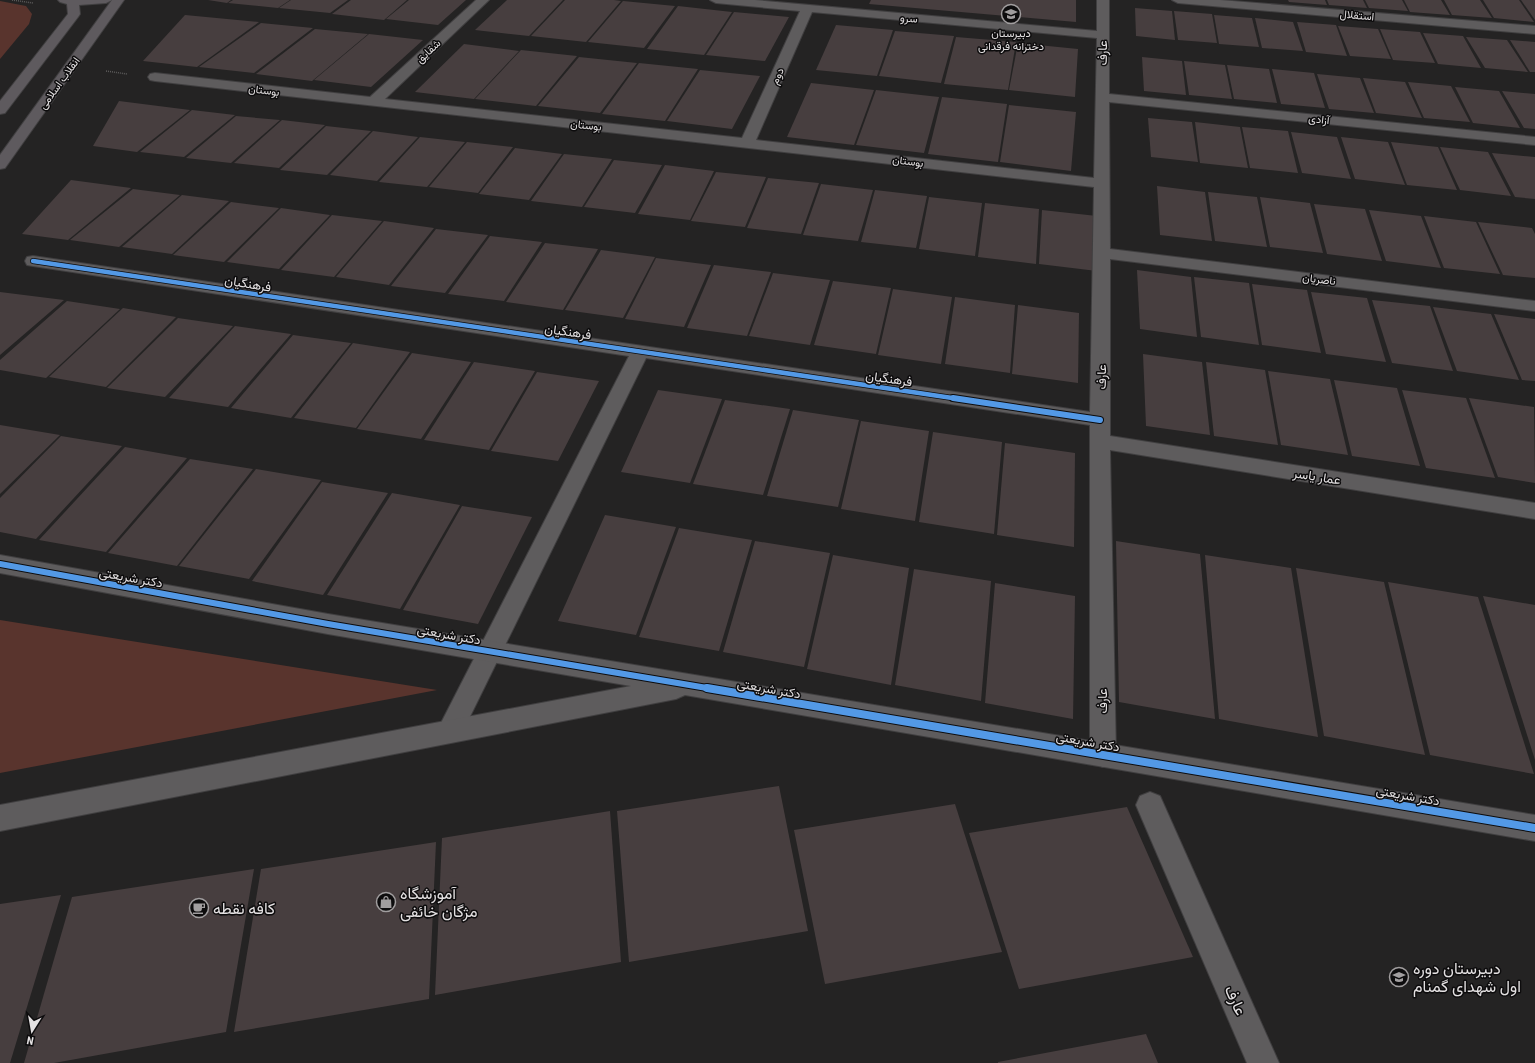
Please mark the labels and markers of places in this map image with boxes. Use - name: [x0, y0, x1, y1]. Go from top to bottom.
- school or university icon: دبیرستان دخترانه فرقدانی: [1000, 3, 1022, 25]
- place label: دبیرستان دخترانه فرقدانی: [978, 27, 1044, 53]
- place label: آموزشگاه مژگان خائفی: [400, 884, 477, 922]
- shop icon: آموزشگاه مژگان خائفی: [375, 891, 397, 913]
- cafe icon: کافه نقطه: [188, 897, 210, 919]
- place label: کافه نقطه: [213, 899, 275, 918]
- place label: دبیرستان دوره اول شهدای گمنام: [1413, 959, 1521, 997]
- school or university icon: دبیرستان دوره اول شهدای گمنام: [1388, 966, 1410, 988]

